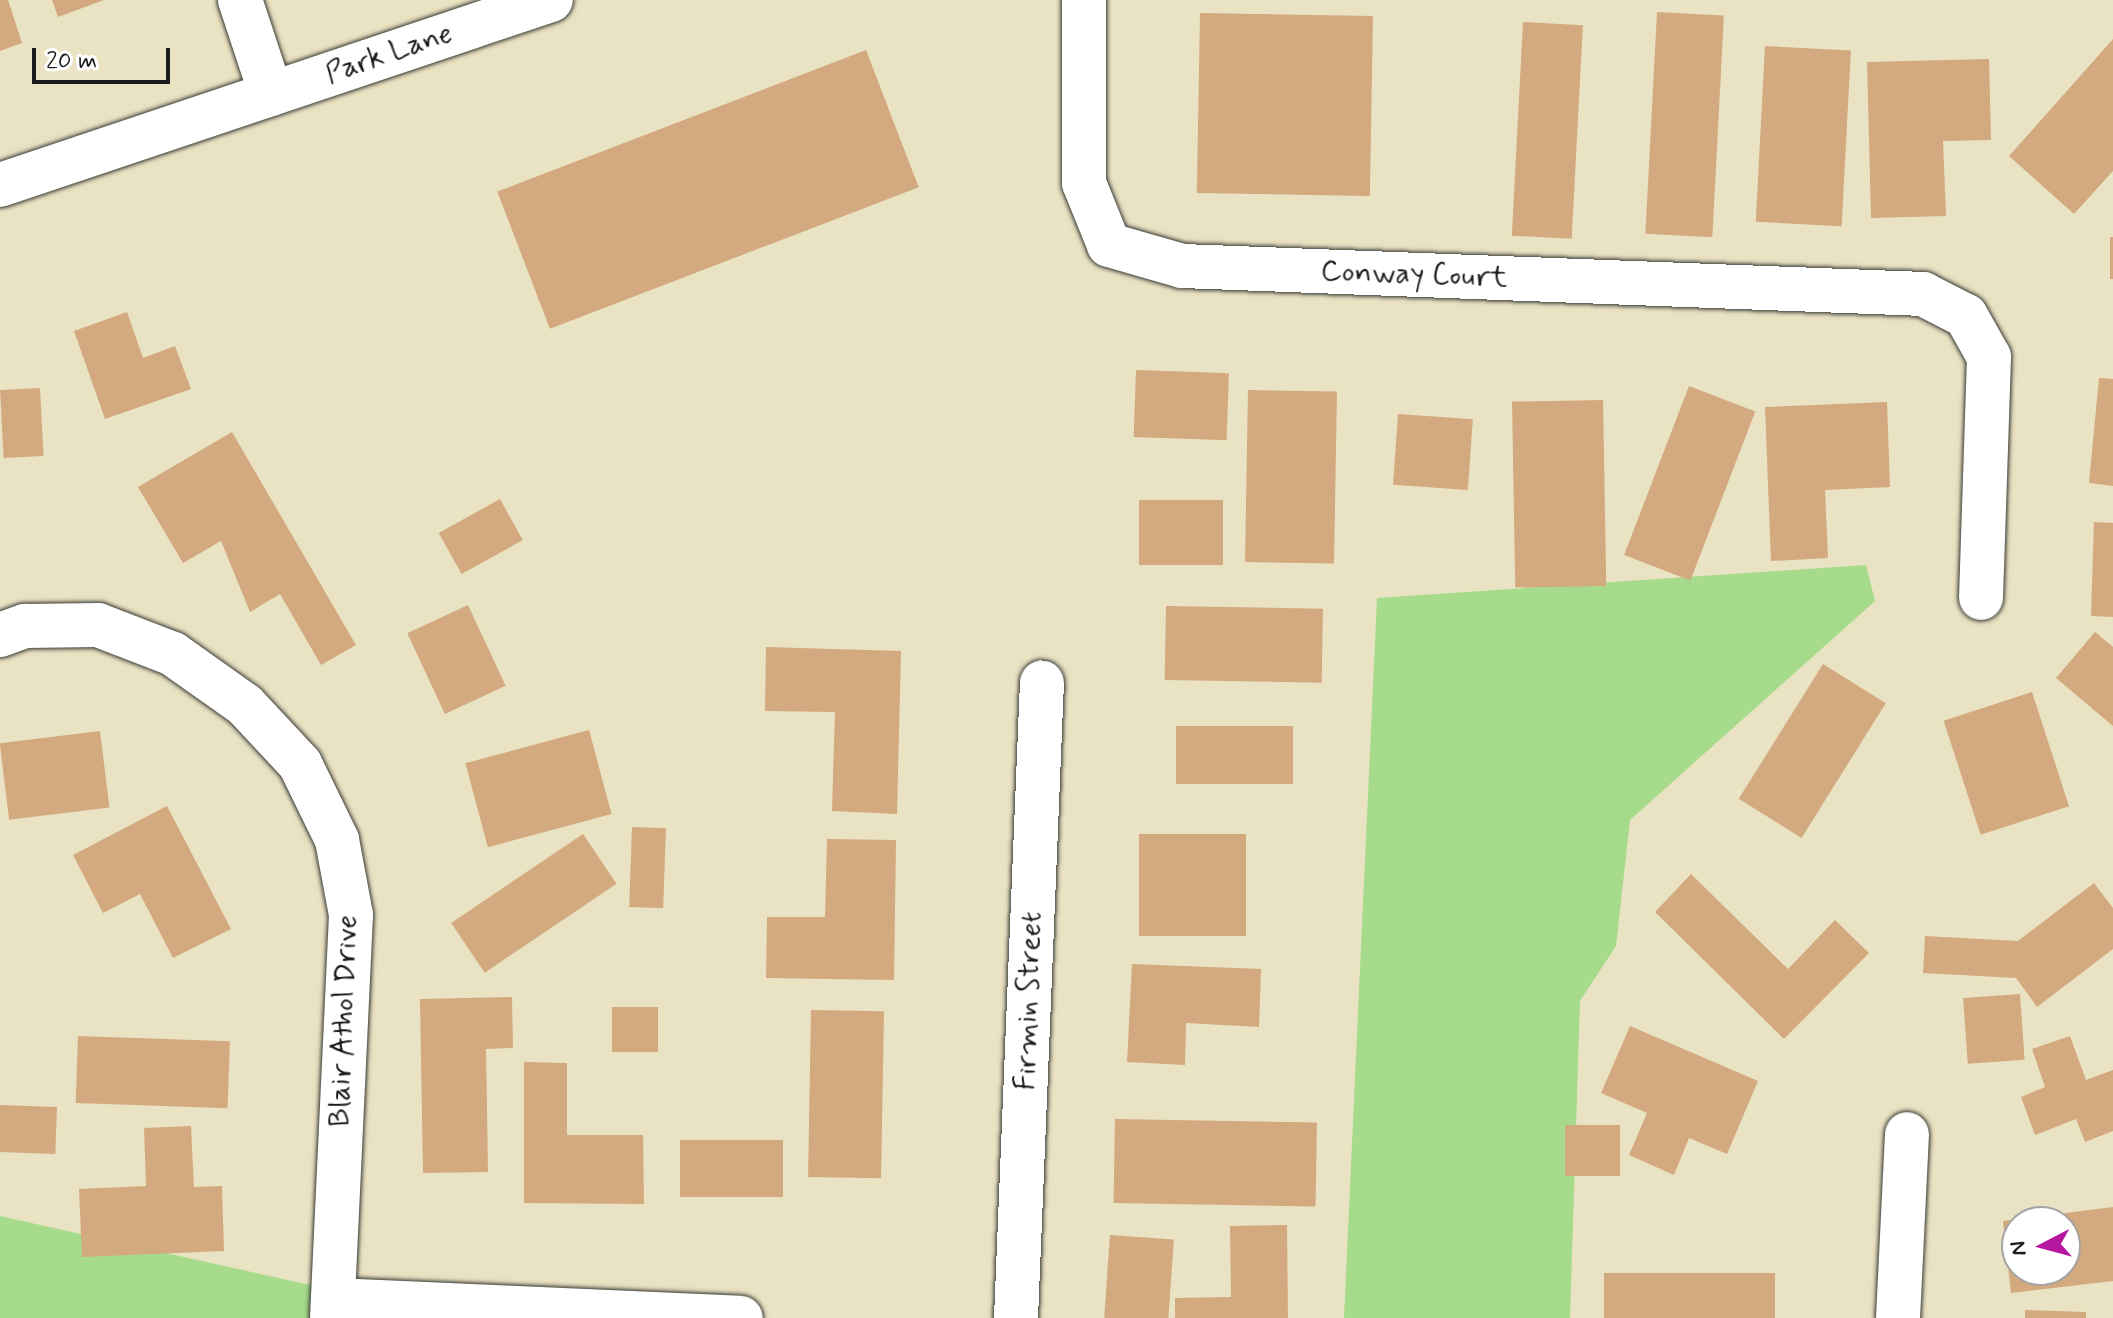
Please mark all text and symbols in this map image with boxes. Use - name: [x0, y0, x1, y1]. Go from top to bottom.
- street label: Park Lane: [321, 15, 457, 93]
- scale bar: [36, 32, 174, 82]
- text: 20 m: [46, 46, 97, 77]
- street label: Conway Court: [1322, 254, 1506, 296]
- street label: Firmin Street: [1008, 909, 1050, 1093]
- street label: Blair Athol Drive: [322, 915, 366, 1127]
- north arrow: [2001, 1206, 2081, 1286]
- text: N: [2004, 1240, 2034, 1257]

